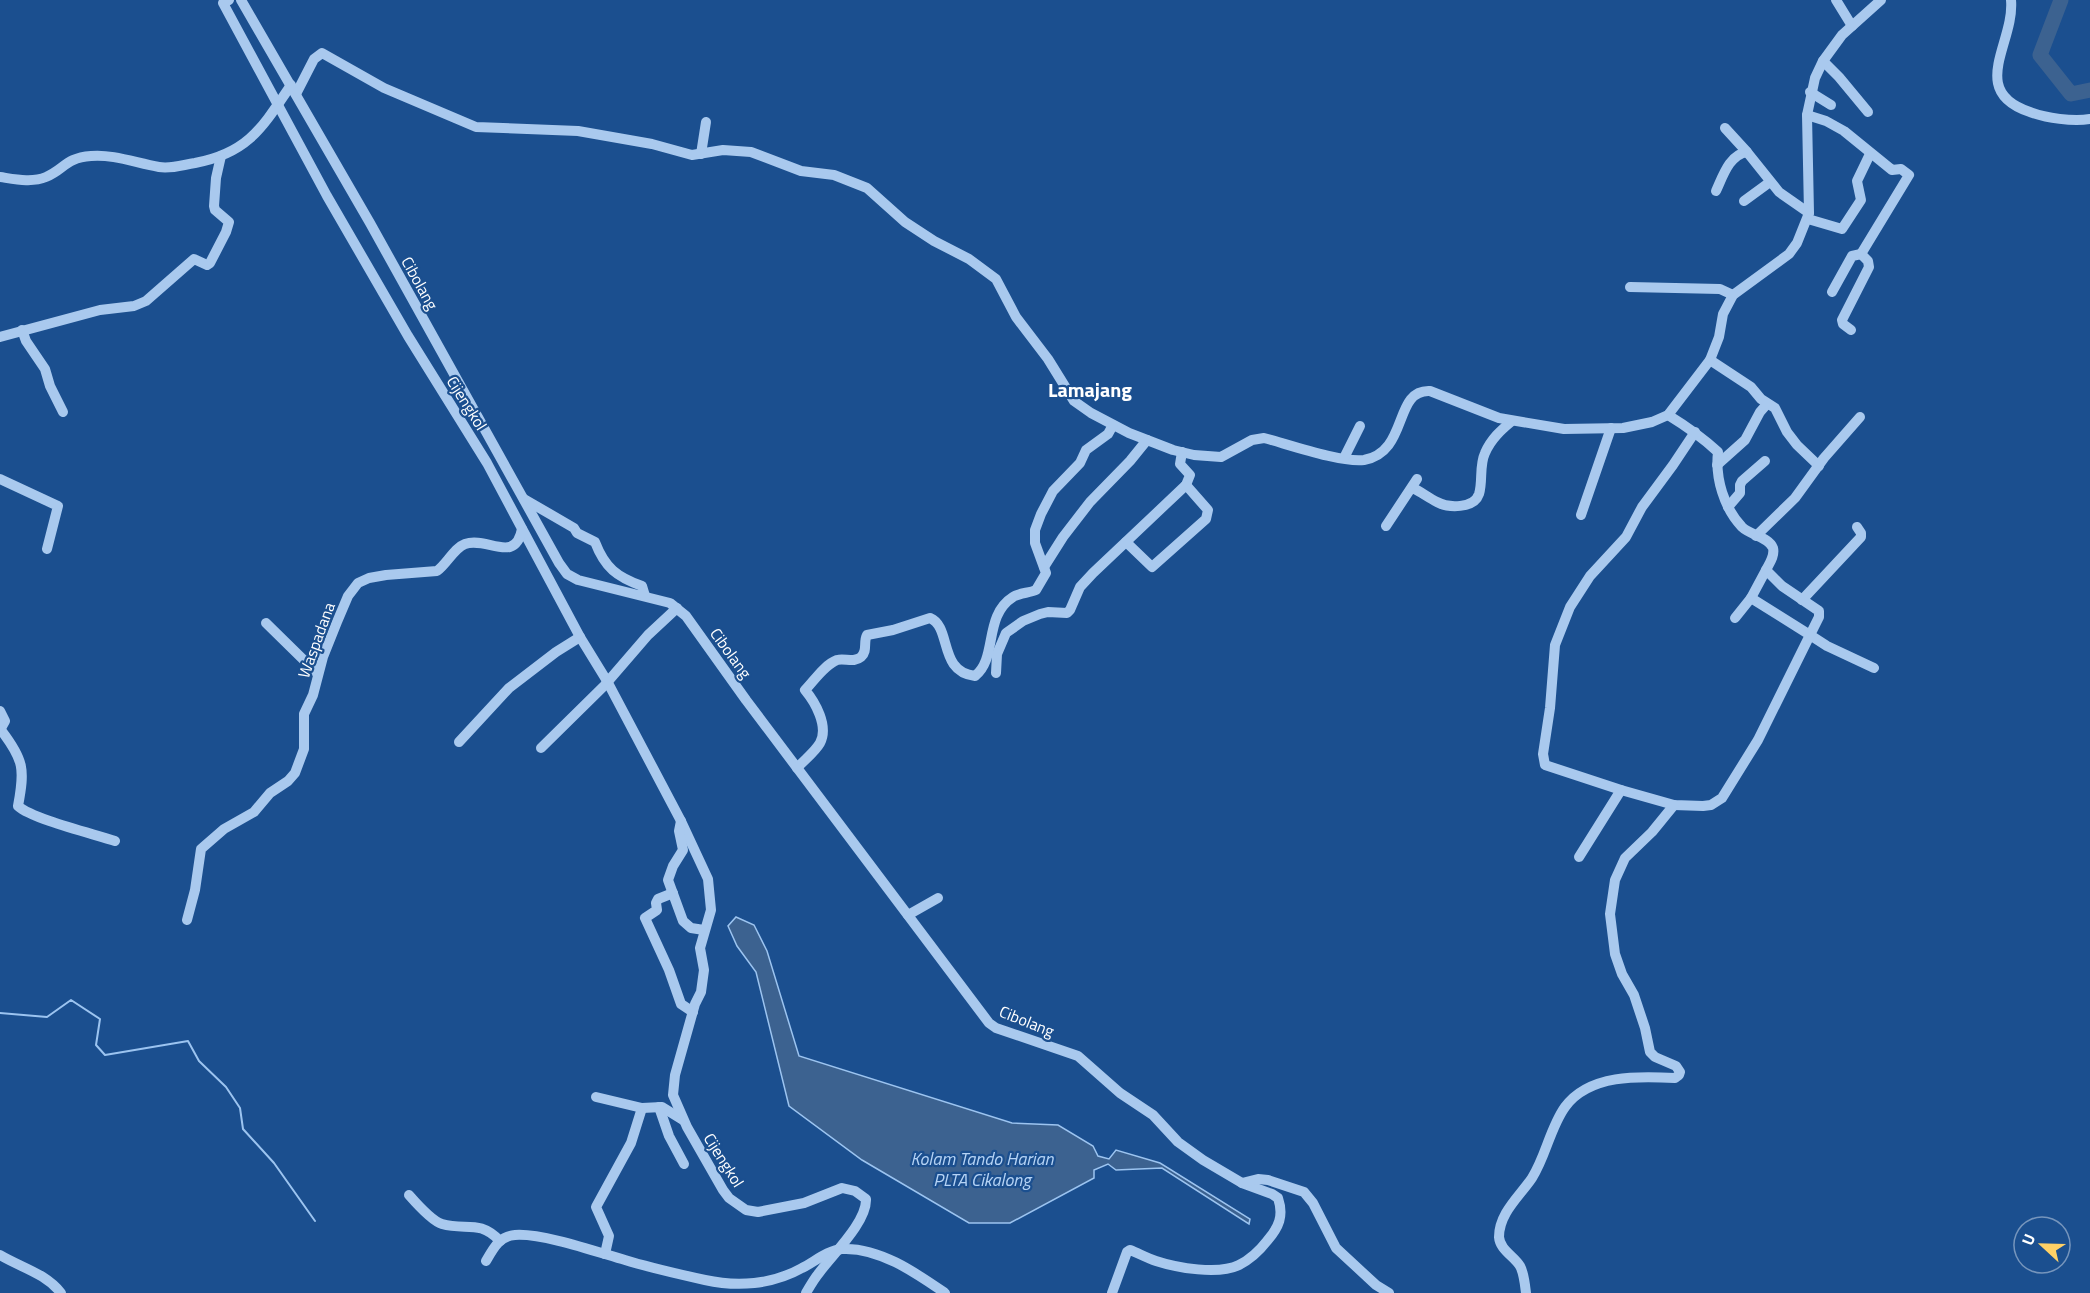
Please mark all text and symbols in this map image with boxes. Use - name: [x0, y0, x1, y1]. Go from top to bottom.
- street label: Cibolang: [396, 252, 444, 314]
- street label: Cijengkol: [441, 371, 493, 435]
- district label: Lamajang: [1048, 374, 1132, 405]
- street label: Waspadana: [291, 599, 341, 681]
- street label: Cibolang: [704, 623, 758, 683]
- street label: Cibolang: [996, 999, 1058, 1043]
- street label: Cijengkol: [698, 1128, 750, 1192]
- water label: Kolam Tando Harian PLTA Cikalong: [911, 1145, 1055, 1193]
- north arrow: [2012, 1215, 2072, 1275]
- text: U: [2015, 1230, 2041, 1249]

